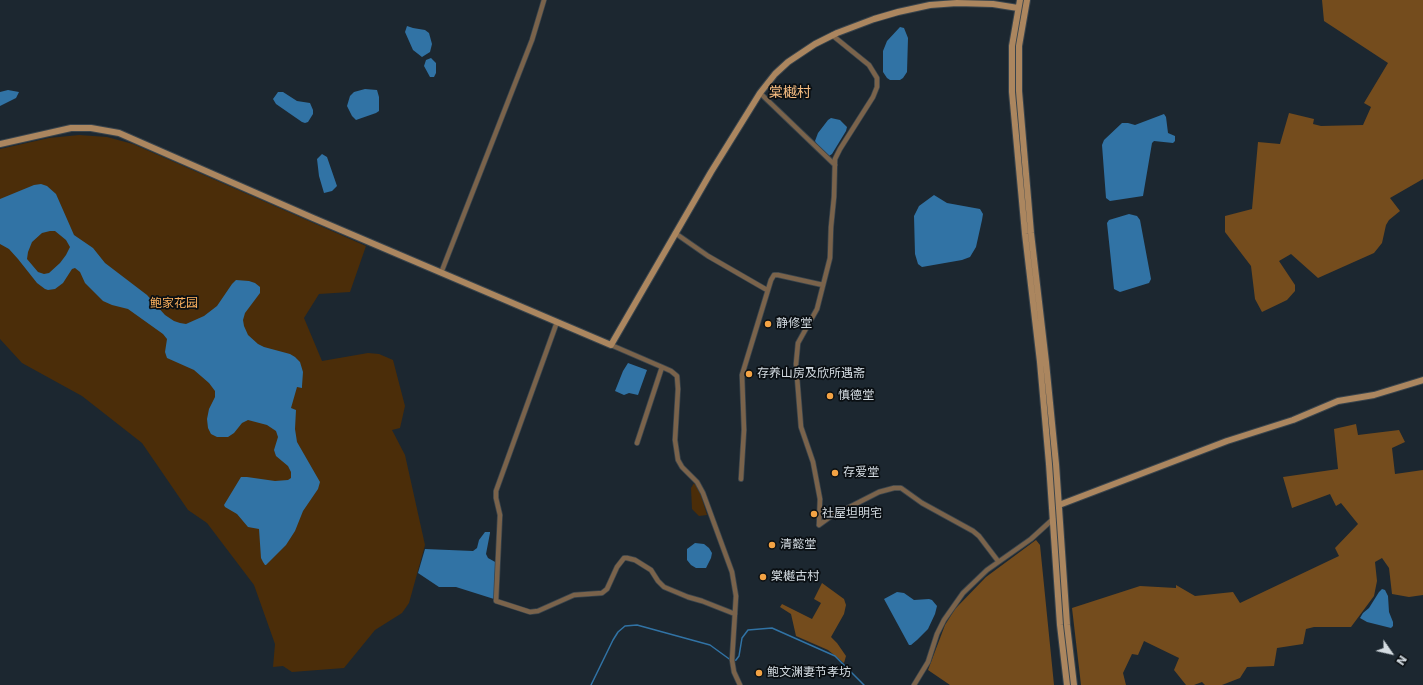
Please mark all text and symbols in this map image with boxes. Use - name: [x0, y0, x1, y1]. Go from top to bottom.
- district label: 棠樾村: [769, 85, 811, 101]
- park label: 鲍家花园: [150, 297, 198, 311]
- place label: 静修堂: [776, 317, 812, 331]
- marker: 静修堂: [763, 319, 773, 329]
- place label: 存养山房及欣所遇斋: [757, 367, 865, 381]
- marker: 存养山房及欣所遇斋: [744, 369, 754, 379]
- place label: 慎德堂: [838, 389, 874, 403]
- marker: 慎德堂: [825, 391, 835, 401]
- place label: 存爱堂: [843, 466, 879, 480]
- marker: 存爱堂: [830, 468, 840, 478]
- place label: 社屋坦明宅: [822, 507, 882, 521]
- marker: 社屋坦明宅: [809, 509, 819, 519]
- place label: 清懿堂: [780, 538, 816, 552]
- marker: 清懿堂: [767, 540, 777, 550]
- place label: 棠樾古村: [771, 570, 819, 584]
- marker: 棠樾古村: [758, 572, 768, 582]
- north arrow: [1371, 633, 1411, 673]
- text: N: [1393, 653, 1409, 667]
- place label: 鲍文渊妻节孝坊: [767, 666, 851, 680]
- marker: 鲍文渊妻节孝坊: [754, 668, 764, 678]

